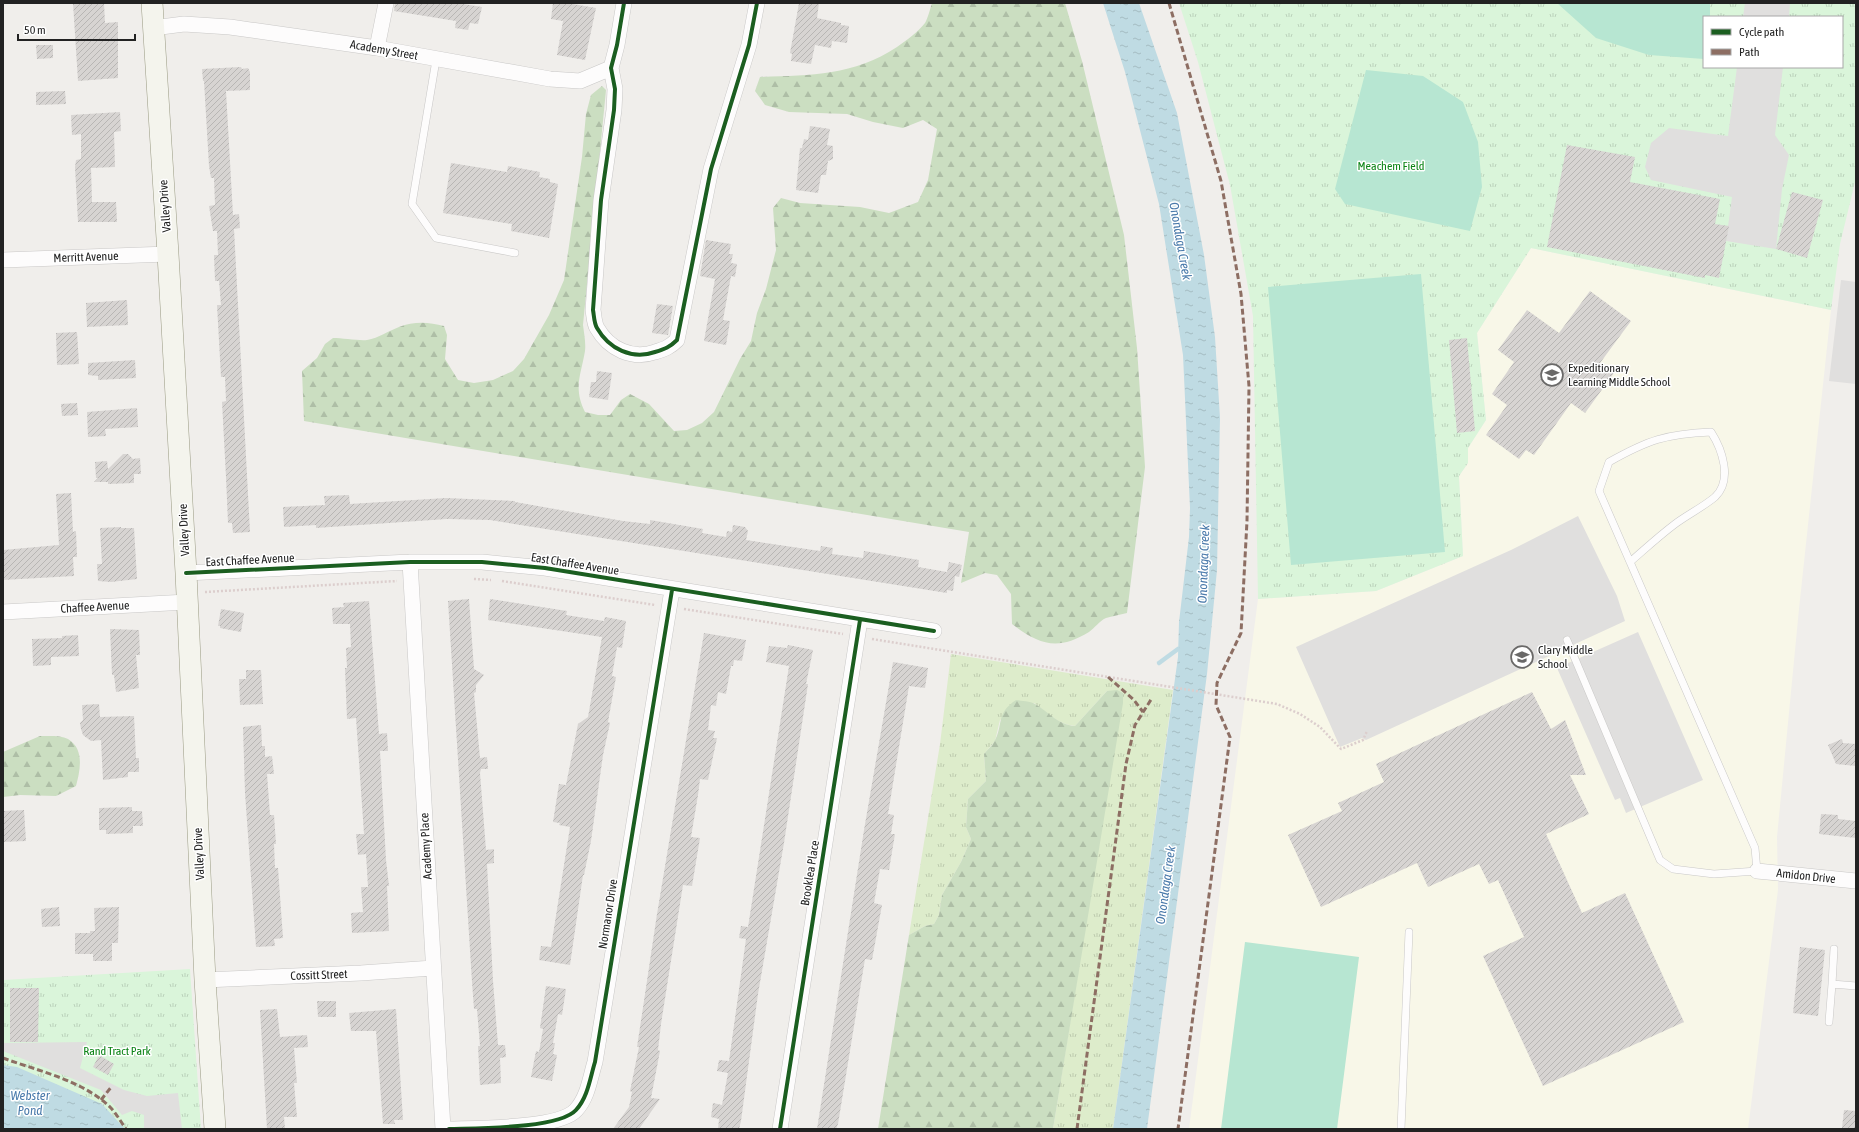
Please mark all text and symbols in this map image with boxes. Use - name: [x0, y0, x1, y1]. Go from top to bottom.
- scale bar: [18, 16, 135, 42]
- legend: [1703, 16, 1843, 68]
- text: 50 m: [24, 23, 46, 37]
- text: Cycle path: [1739, 25, 1784, 39]
- street label: Academy Street: [349, 37, 420, 63]
- text: Path: [1739, 45, 1760, 59]
- park label: Meachem Field: [1358, 159, 1424, 173]
- street label: Valley Drive: [156, 179, 174, 233]
- water label: Onondaga Creek: [1166, 201, 1195, 281]
- street label: Merritt Avenue: [53, 249, 119, 265]
- place label: Expeditionary Learning Middle School: [1568, 361, 1671, 389]
- school or university icon: Expeditionary Learning Middle School: [1539, 362, 1565, 388]
- street label: Valley Drive: [176, 503, 192, 557]
- water label: Onondaga Creek: [1195, 524, 1212, 604]
- street label: East Chaffee Avenue: [530, 550, 620, 578]
- street label: East Chaffee Avenue: [205, 551, 295, 569]
- street label: Chaffee Avenue: [60, 598, 130, 616]
- place label: Clary Middle School: [1538, 643, 1593, 671]
- school or university icon: Clary Middle School: [1509, 644, 1535, 670]
- street label: Academy Place: [417, 812, 435, 880]
- street label: Valley Drive: [191, 827, 207, 881]
- street label: Brooklea Place: [798, 839, 822, 907]
- water label: Onondaga Creek: [1153, 845, 1178, 925]
- street label: Amidon Drive: [1776, 866, 1836, 886]
- street label: Normanor Drive: [596, 878, 620, 950]
- street label: Cossitt Street: [290, 967, 348, 983]
- park label: Rand Tract Park: [83, 1044, 152, 1058]
- water label: Webster Pond: [10, 1088, 51, 1118]

